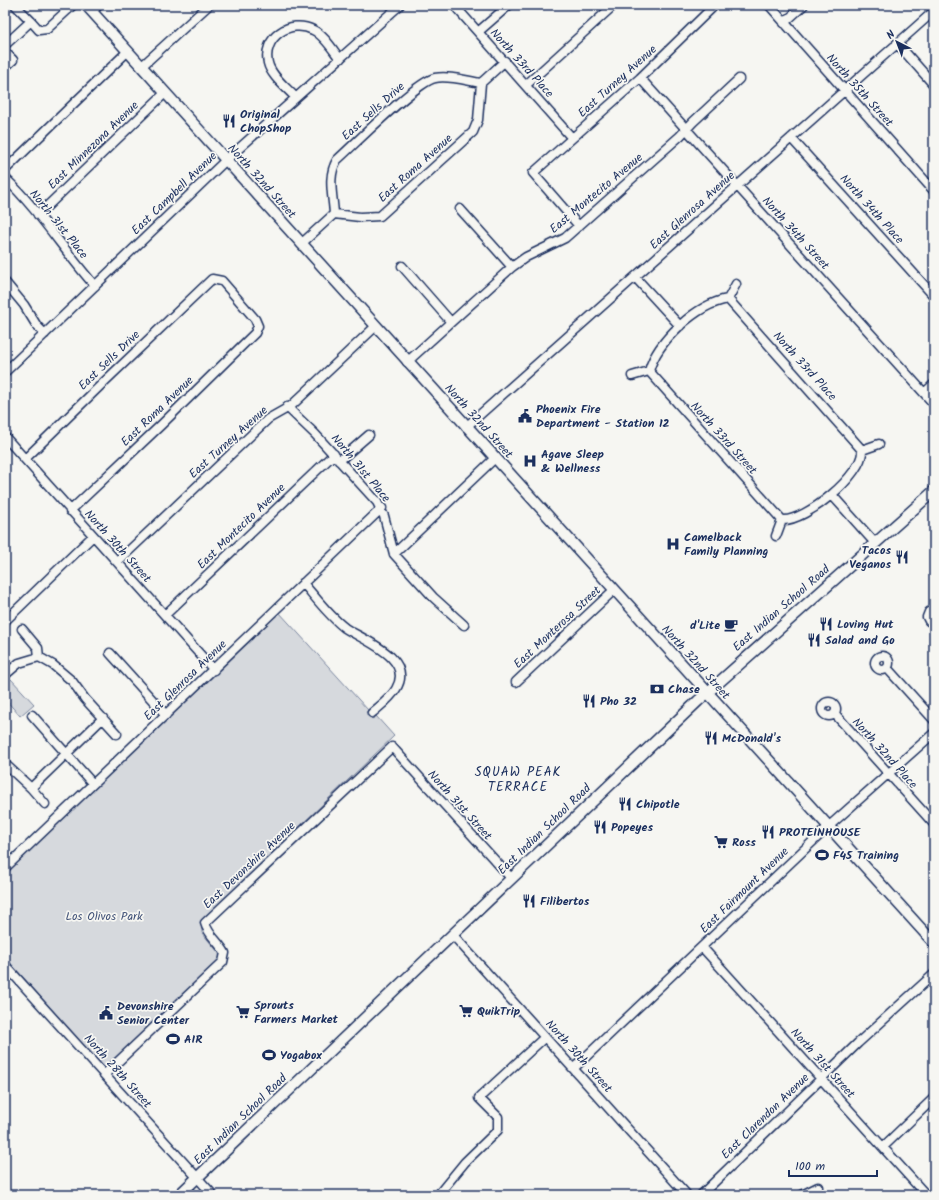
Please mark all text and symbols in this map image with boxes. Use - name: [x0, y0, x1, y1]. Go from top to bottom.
- north arrow: [877, 22, 917, 62]
- street label: North 33rd Place: [485, 24, 558, 103]
- text: N: [882, 26, 900, 44]
- street label: East Turney Avenue: [573, 40, 662, 122]
- street label: North 35th Street: [821, 49, 898, 132]
- street label: East Sells Drive: [337, 77, 410, 145]
- street label: East Minnezona Avenue: [43, 96, 144, 194]
- place label: Original ChopShop: [240, 105, 292, 138]
- restaurant icon: Original ChopShop: [221, 113, 237, 129]
- street label: East Roma Avenue: [374, 129, 457, 207]
- street label: North 32nd Street: [223, 140, 301, 223]
- street label: East Campbell Avenue: [127, 147, 222, 239]
- street label: East Montecito Avenue: [545, 148, 648, 238]
- street label: East Glenrosa Avenue: [645, 166, 740, 254]
- street label: North 34th Place: [835, 170, 909, 249]
- street label: North 31st Place: [25, 186, 93, 264]
- street label: North 34th Street: [757, 192, 834, 275]
- street label: East Sells Drive: [74, 325, 145, 395]
- street label: North 33rd Place: [768, 327, 841, 406]
- street label: East Roma Avenue: [117, 371, 199, 451]
- street label: North 32nd Street: [440, 380, 518, 463]
- street label: North 33rd Street: [686, 398, 762, 479]
- place label: Phoenix Fire Department - Station 12: [536, 400, 670, 433]
- street label: East Turney Avenue: [184, 401, 273, 483]
- public building icon: Phoenix Fire Department - Station 12: [517, 408, 533, 424]
- street label: North 31st Place: [326, 430, 395, 507]
- place label: Agave Sleep & Wellness: [541, 445, 605, 478]
- hospital icon: Agave Sleep & Wellness: [522, 453, 538, 469]
- street label: East Montecito Avenue: [193, 478, 290, 574]
- street label: North 30th Street: [80, 506, 156, 587]
- place label: Camelback Family Planning: [684, 528, 769, 561]
- hospital icon: Camelback Family Planning: [665, 536, 681, 552]
- place label: Tacos Veganos: [849, 541, 891, 574]
- restaurant icon: Tacos Veganos: [894, 549, 910, 565]
- street label: East Indian School Road: [728, 560, 835, 656]
- street label: East Monterosa Street: [509, 581, 606, 673]
- place label: Loving Hut: [837, 615, 894, 634]
- place label: d'Lite: [690, 616, 720, 635]
- restaurant icon: Loving Hut: [818, 616, 834, 632]
- cafe icon: d'Lite: [723, 617, 739, 633]
- street label: North 32nd Street: [657, 621, 735, 704]
- place label: Salad and Go: [825, 631, 895, 650]
- restaurant icon: Salad and Go: [806, 632, 822, 648]
- street label: East Glenrosa Avenue: [139, 635, 232, 725]
- place label: Chase: [668, 680, 700, 699]
- bank icon: Chase: [649, 681, 665, 697]
- place label: Pho 32: [600, 692, 637, 711]
- restaurant icon: Pho 32: [581, 693, 597, 709]
- street label: North 32nd Place: [847, 713, 922, 794]
- place label: McDonald's: [722, 729, 781, 748]
- restaurant icon: McDonald's: [703, 730, 719, 746]
- district label: SQUAW PEAK TERRACE: [475, 762, 561, 798]
- street label: North 31st Street: [423, 766, 497, 845]
- street label: East Indian School Road: [493, 779, 596, 879]
- place label: Chipotle: [636, 795, 680, 814]
- restaurant icon: Chipotle: [617, 796, 633, 812]
- street label: East Devonshire Avenue: [199, 817, 301, 914]
- place label: Popeyes: [611, 818, 653, 837]
- restaurant icon: Popeyes: [592, 819, 608, 835]
- place label: PROTEINHOUSE: [779, 823, 862, 842]
- restaurant icon: PROTEINHOUSE: [760, 824, 776, 840]
- place label: Ross: [732, 833, 756, 852]
- supermarket icon: Ross: [713, 834, 729, 850]
- street label: East Fairmount Avenue: [695, 842, 794, 938]
- place label: F45 Training: [833, 846, 899, 865]
- sports icon: F45 Training: [814, 847, 830, 863]
- place label: Filibertos: [540, 892, 590, 911]
- restaurant icon: Filibertos: [521, 893, 537, 909]
- park label: Los Olivos Park: [65, 907, 143, 926]
- place label: Sprouts Farmers Market: [254, 996, 339, 1029]
- place label: Devonshire Senior Center: [117, 997, 190, 1030]
- place label: QuikTrip: [477, 1002, 521, 1021]
- supermarket icon: QuikTrip: [458, 1003, 474, 1019]
- supermarket icon: Sprouts Farmers Market: [235, 1004, 251, 1020]
- public building icon: Devonshire Senior Center: [98, 1005, 114, 1021]
- street label: North 30th Street: [541, 1016, 617, 1097]
- street label: North 31st Street: [786, 1024, 860, 1103]
- street label: North 28th Street: [79, 1030, 156, 1113]
- place label: AIR: [184, 1030, 202, 1049]
- sports icon: AIR: [165, 1031, 181, 1047]
- place label: Yogabox: [280, 1046, 322, 1065]
- sports icon: Yogabox: [261, 1047, 277, 1063]
- street label: East Indian School Road: [189, 1069, 292, 1169]
- street label: East Clarendon Avenue: [717, 1069, 814, 1164]
- scale bar: [789, 1152, 877, 1178]
- text: 100 m: [795, 1157, 826, 1176]

